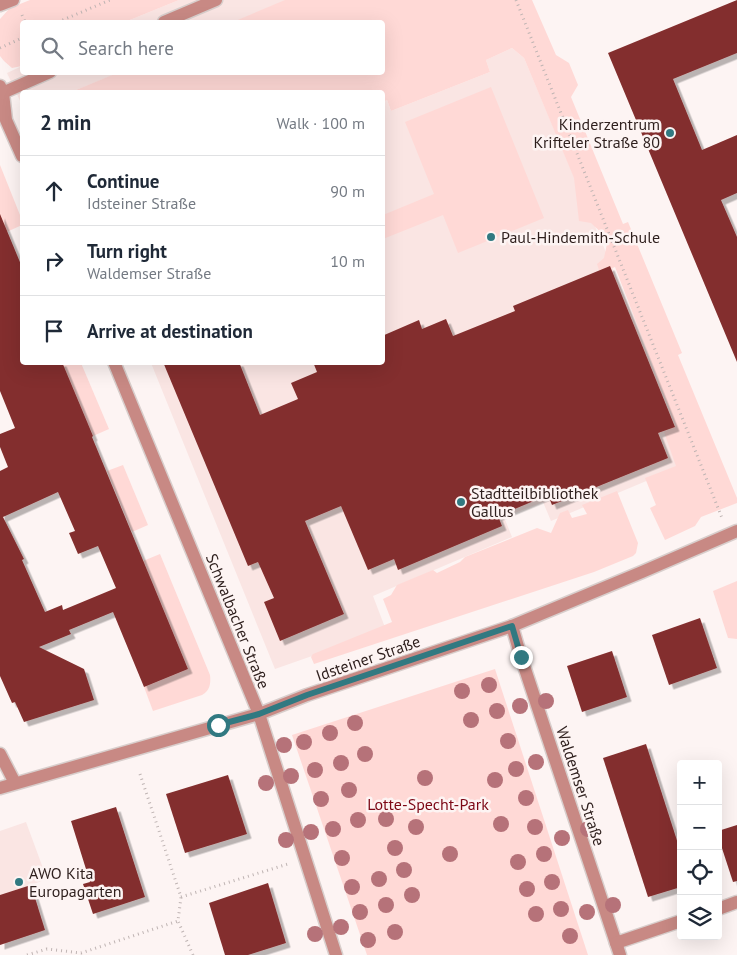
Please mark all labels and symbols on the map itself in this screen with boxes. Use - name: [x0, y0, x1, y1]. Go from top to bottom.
- place label: Kinderzentrum Krifteler Straße 80: [534, 114, 660, 152]
- marker: Kinderzentrum Krifteler Straße 80: [664, 127, 676, 139]
- place label: Paul-Hindemith-Schule: [501, 227, 660, 247]
- marker: Paul-Hindemith-Schule: [485, 231, 497, 243]
- place label: Stadtteilbibliothek Gallus: [471, 483, 599, 521]
- marker: Stadtteilbibliothek Gallus: [455, 496, 467, 508]
- street label: Schwalbacher Straße: [202, 550, 274, 692]
- street label: Idsteiner Straße: [313, 631, 423, 685]
- route end: [510, 646, 533, 669]
- route start: [207, 714, 230, 737]
- street label: Waldemser Straße: [552, 724, 610, 848]
- park label: Lotte-Specht-Park: [367, 794, 489, 814]
- place label: AWO Kita Europagarten: [29, 863, 121, 901]
- marker: AWO Kita Europagarten: [13, 876, 25, 888]

